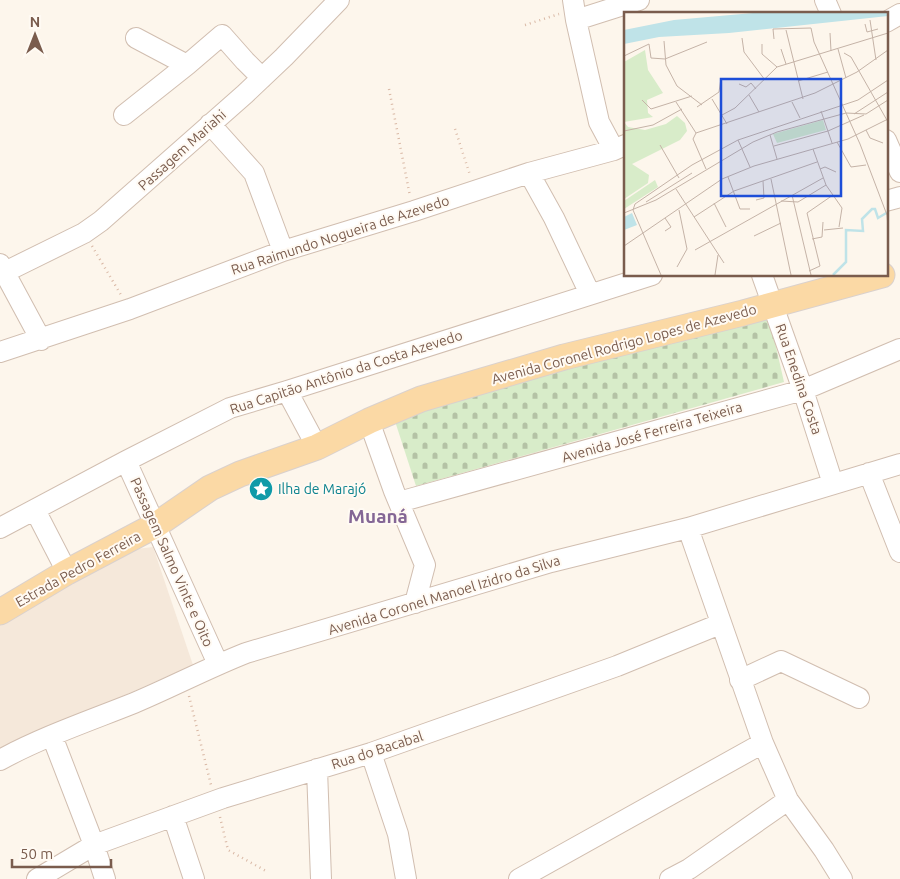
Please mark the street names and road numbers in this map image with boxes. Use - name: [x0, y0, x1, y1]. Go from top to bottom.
- street label: Passagem Mariahi: [135, 106, 229, 194]
- street label: Rua Raimundo Nogueira de Azevedo: [229, 192, 451, 278]
- street label: Avenida Coronel Rodrigo Lopes de Azevedo: [490, 301, 758, 387]
- street label: Rua Enedina Costa: [773, 321, 825, 437]
- street label: Rua Capitão Antônio da Costa Azevedo: [228, 327, 464, 417]
- street label: Avenida José Ferreira Teixeira: [560, 399, 744, 465]
- street label: Passagem Salmo Vinte e Oito: [127, 475, 217, 649]
- street label: Estrada Pedro Ferreira: [13, 528, 143, 610]
- street label: Avenida Coronel Manoel Izidro da Silva: [326, 552, 562, 638]
- street label: Rua do Bacabal: [329, 728, 425, 772]

